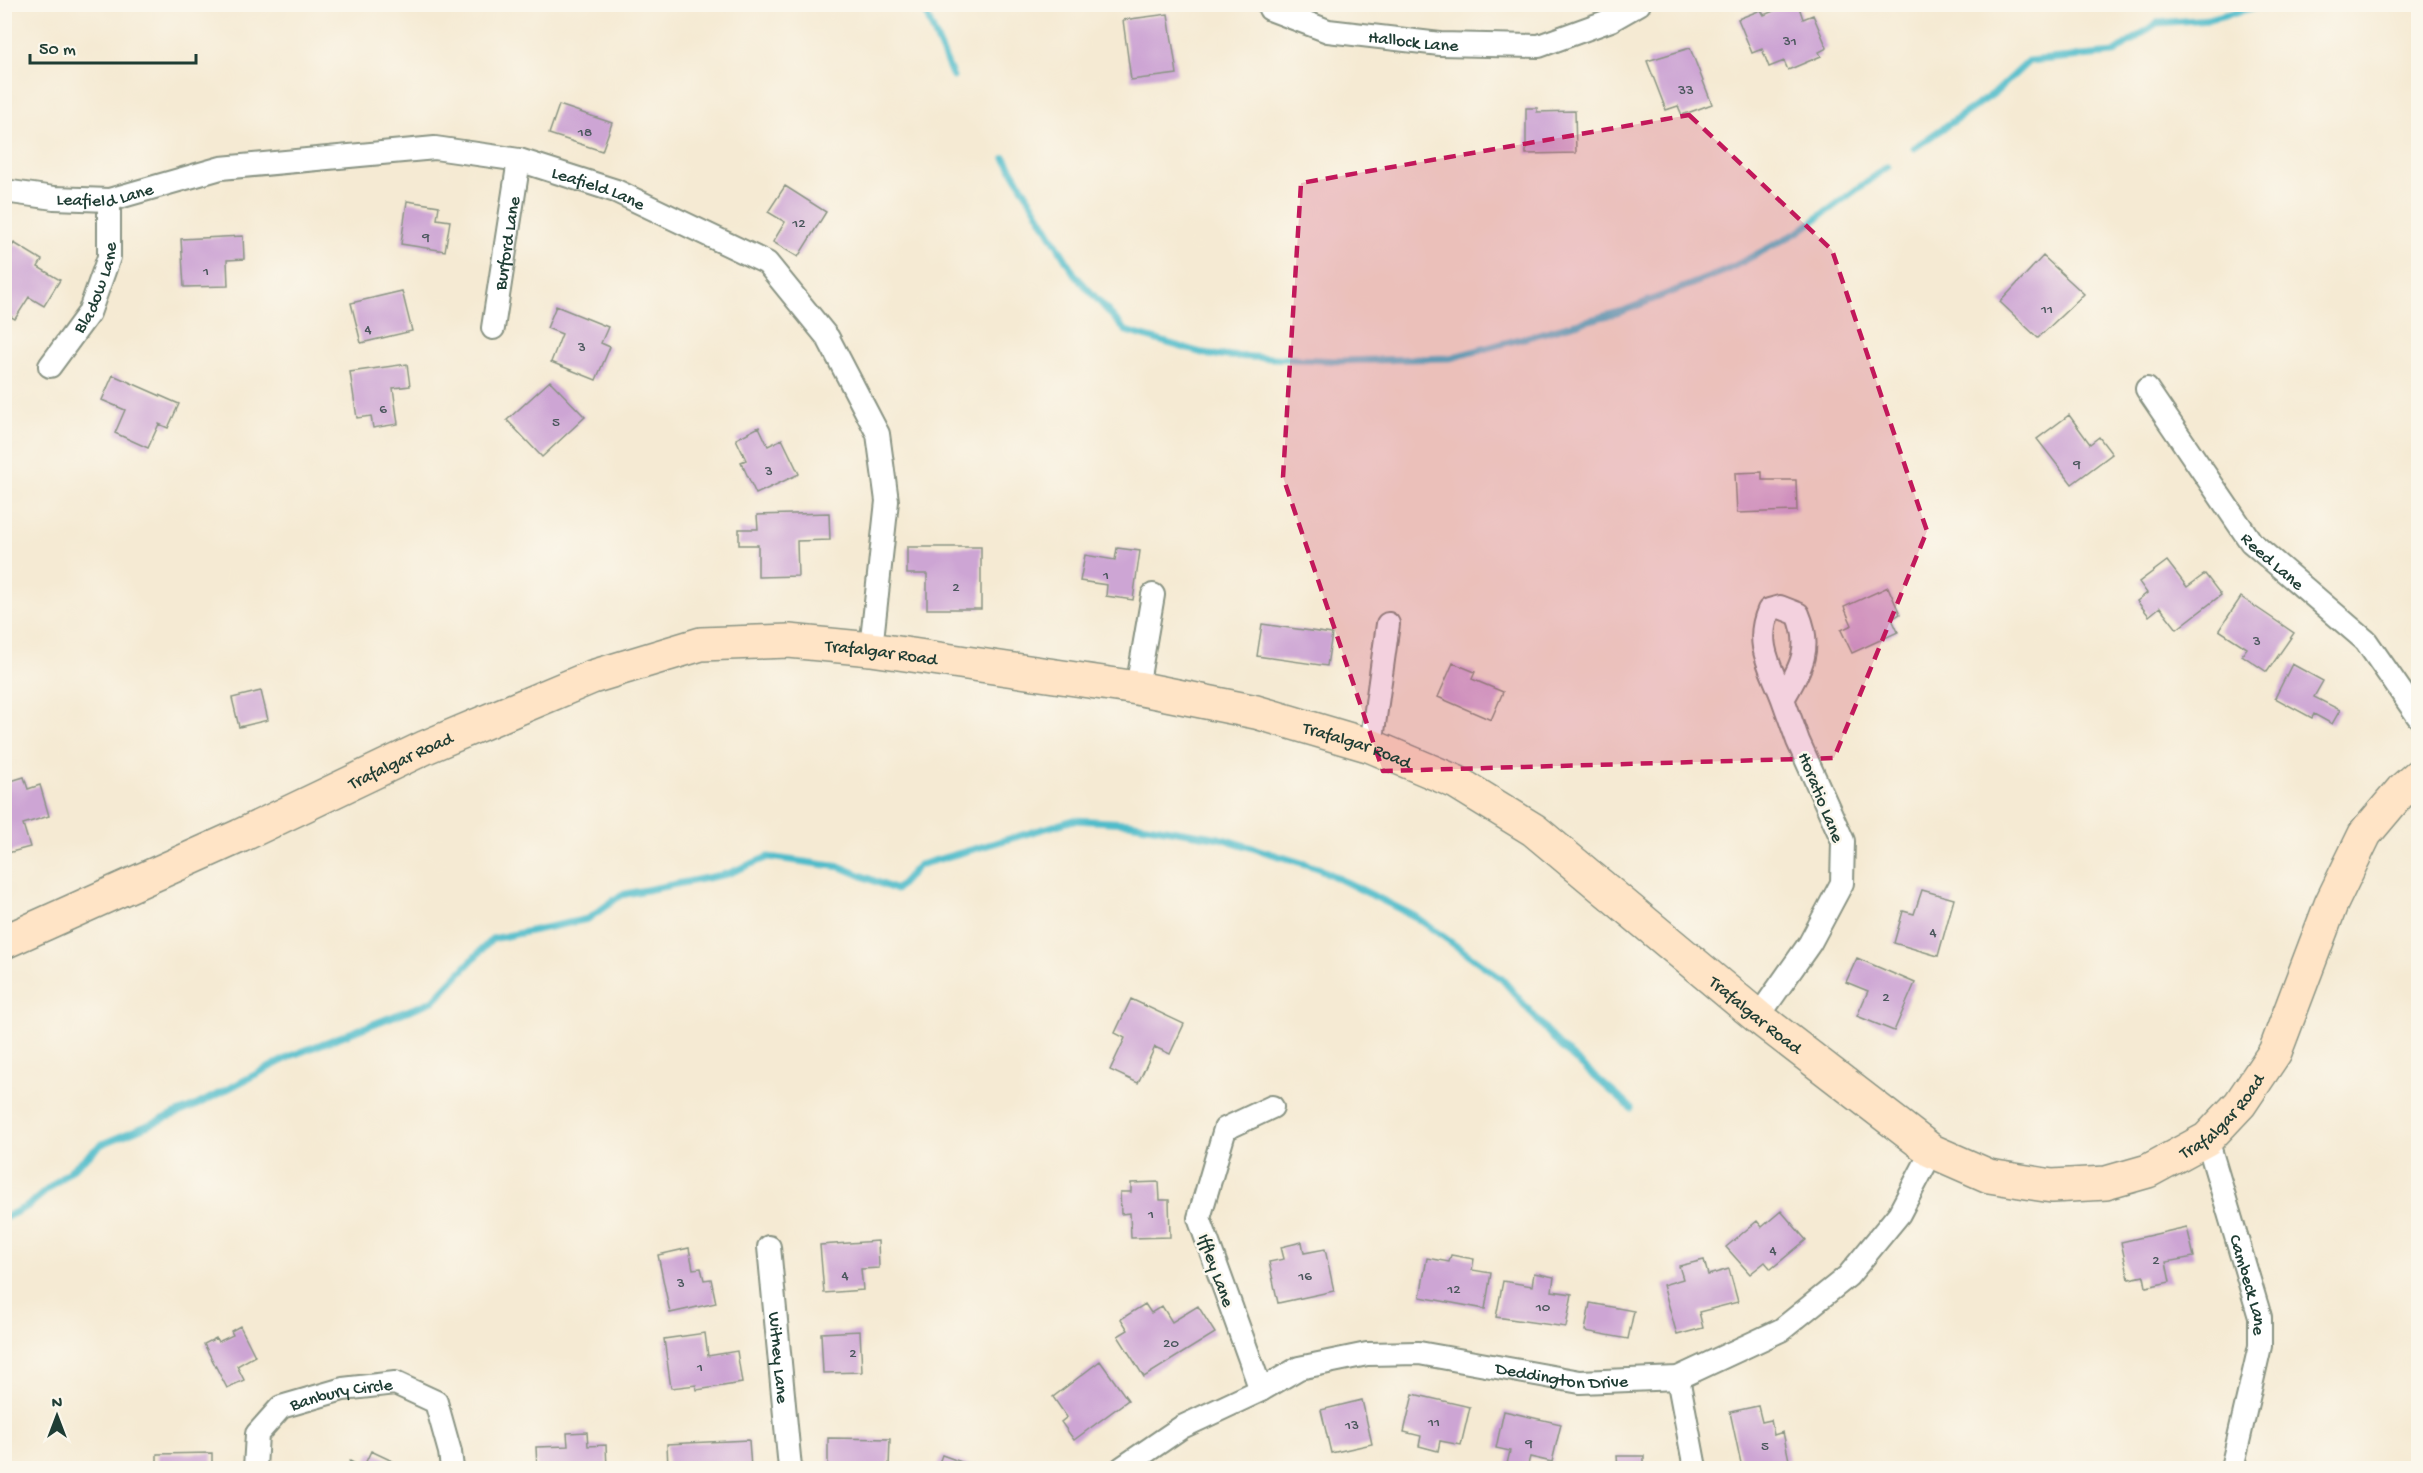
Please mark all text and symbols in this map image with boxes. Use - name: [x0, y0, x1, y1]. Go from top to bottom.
- scale bar: [30, 27, 196, 65]
- street label: Hallock Lane: [1367, 28, 1459, 57]
- house number: 31: [1782, 33, 1797, 51]
- text: 50 m: [39, 40, 76, 61]
- house number: 33: [1677, 82, 1694, 100]
- house number: 18: [577, 124, 592, 142]
- street label: Leafield Lane: [549, 163, 648, 217]
- street label: Leafield Lane: [56, 180, 157, 214]
- street label: Burford Lane: [491, 194, 526, 293]
- house number: 12: [791, 215, 806, 233]
- house number: 9: [421, 229, 430, 247]
- street label: Bladow Lane: [69, 242, 122, 339]
- house number: 1: [202, 263, 209, 281]
- house number: 11: [2040, 301, 2053, 319]
- house number: 4: [364, 321, 372, 339]
- house number: 3: [577, 339, 586, 357]
- house number: 6: [379, 401, 387, 419]
- house number: 5: [552, 414, 560, 432]
- house number: 9: [2072, 456, 2081, 474]
- house number: 3: [764, 463, 773, 481]
- street label: Reed Lane: [2235, 530, 2308, 596]
- house number: 1: [1102, 567, 1109, 585]
- house number: 2: [952, 579, 960, 597]
- house number: 3: [2252, 633, 2261, 651]
- street label: Trafalgar Road: [823, 636, 940, 672]
- street label: Trafalgar Road: [1299, 718, 1415, 775]
- street label: Trafalgar Road: [345, 728, 458, 796]
- street label: Horatio Lane: [1792, 750, 1848, 847]
- house number: 4: [1929, 924, 1937, 942]
- street label: Trafalgar Road: [1703, 972, 1806, 1061]
- house number: 2: [1882, 989, 1890, 1007]
- street label: Trafalgar Road: [2176, 1070, 2271, 1165]
- house number: 1: [1147, 1206, 1154, 1224]
- street label: Iffley Lane: [1192, 1231, 1238, 1311]
- street label: Cambeck Lane: [2223, 1232, 2268, 1336]
- house number: 4: [1769, 1242, 1777, 1260]
- house number: 2: [2152, 1252, 2160, 1270]
- house number: 4: [841, 1267, 849, 1285]
- house number: 16: [1297, 1268, 1312, 1286]
- house number: 3: [676, 1275, 685, 1293]
- house number: 12: [1446, 1281, 1461, 1299]
- house number: 10: [1535, 1299, 1551, 1317]
- street label: Witney Lane: [762, 1311, 792, 1405]
- house number: 20: [1163, 1335, 1179, 1353]
- house number: 2: [849, 1345, 857, 1363]
- house number: 1: [696, 1359, 703, 1377]
- street label: Deddington Drive: [1492, 1359, 1629, 1395]
- street label: Banbury Circle: [287, 1375, 394, 1417]
- north arrow: [27, 1386, 87, 1446]
- text: N: [52, 1395, 63, 1414]
- house number: 11: [1427, 1414, 1440, 1432]
- house number: 13: [1344, 1417, 1359, 1435]
- house number: 9: [1524, 1435, 1533, 1453]
- house number: 5: [1761, 1438, 1769, 1456]

